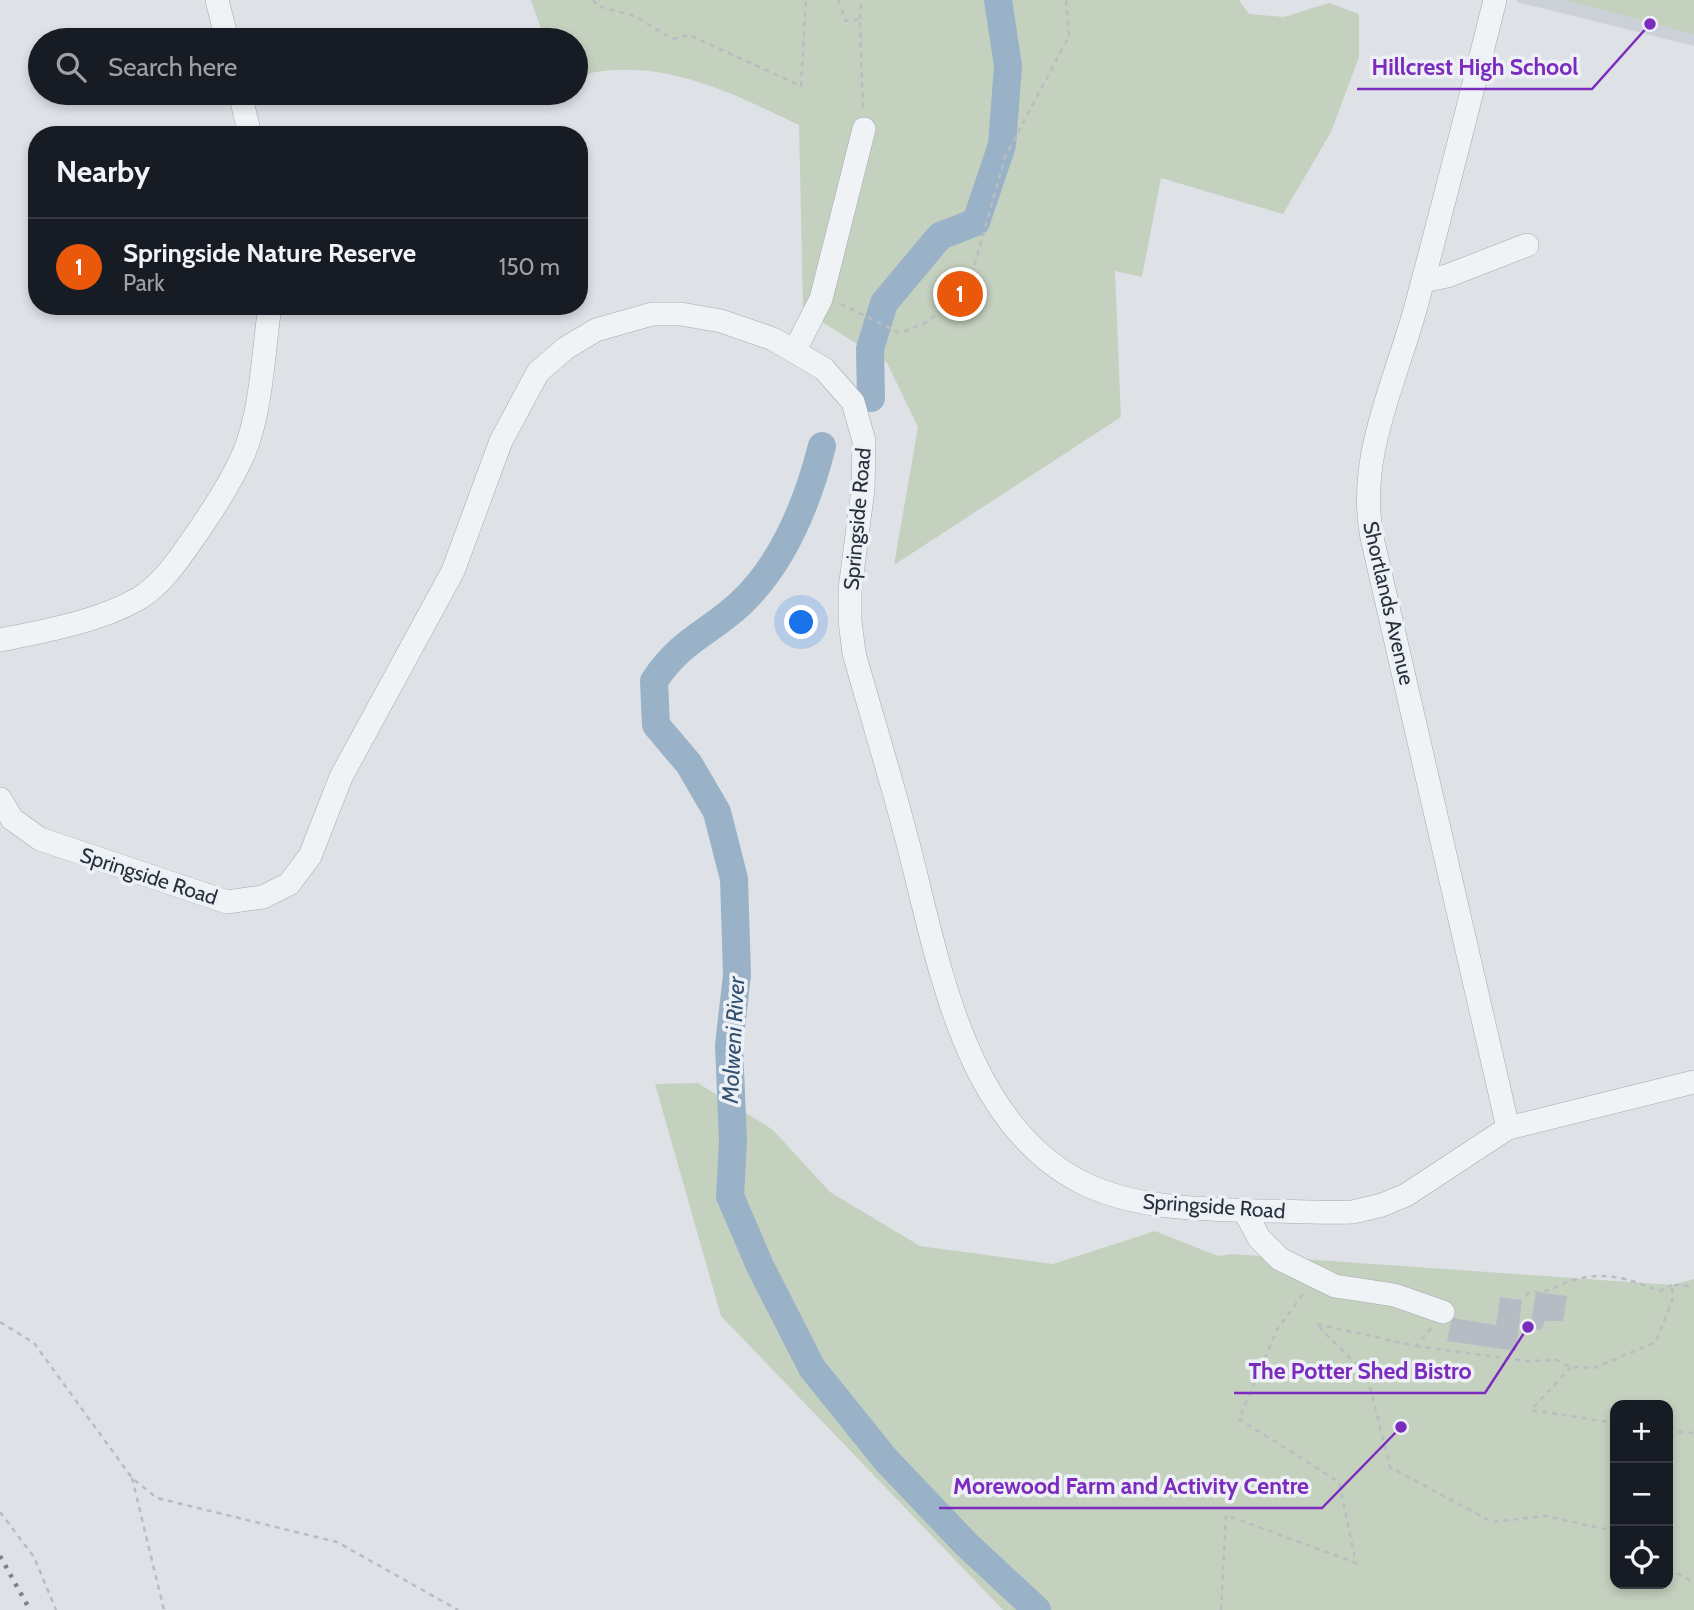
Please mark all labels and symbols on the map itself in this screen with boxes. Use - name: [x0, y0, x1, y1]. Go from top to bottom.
- callout: Hillcrest High School: [1357, 45, 1592, 89]
- text: Hillcrest High School: [1372, 53, 1578, 81]
- pin: 1: [937, 268, 983, 320]
- street label: Springside Road: [838, 447, 876, 591]
- street label: Shortlands Avenue: [1358, 519, 1420, 688]
- your location: [784, 605, 818, 639]
- street label: Springside Road: [77, 842, 221, 910]
- water label: Molweni River: [716, 975, 750, 1105]
- street label: Springside Road: [1142, 1189, 1286, 1223]
- callout: The Potter Shed Bistro: [1234, 1349, 1485, 1393]
- text: The Potter Shed Bistro: [1248, 1357, 1472, 1385]
- callout: Morewood Farm and Activity Centre: [939, 1464, 1322, 1508]
- text: Morewood Farm and Activity Centre: [953, 1472, 1309, 1500]

